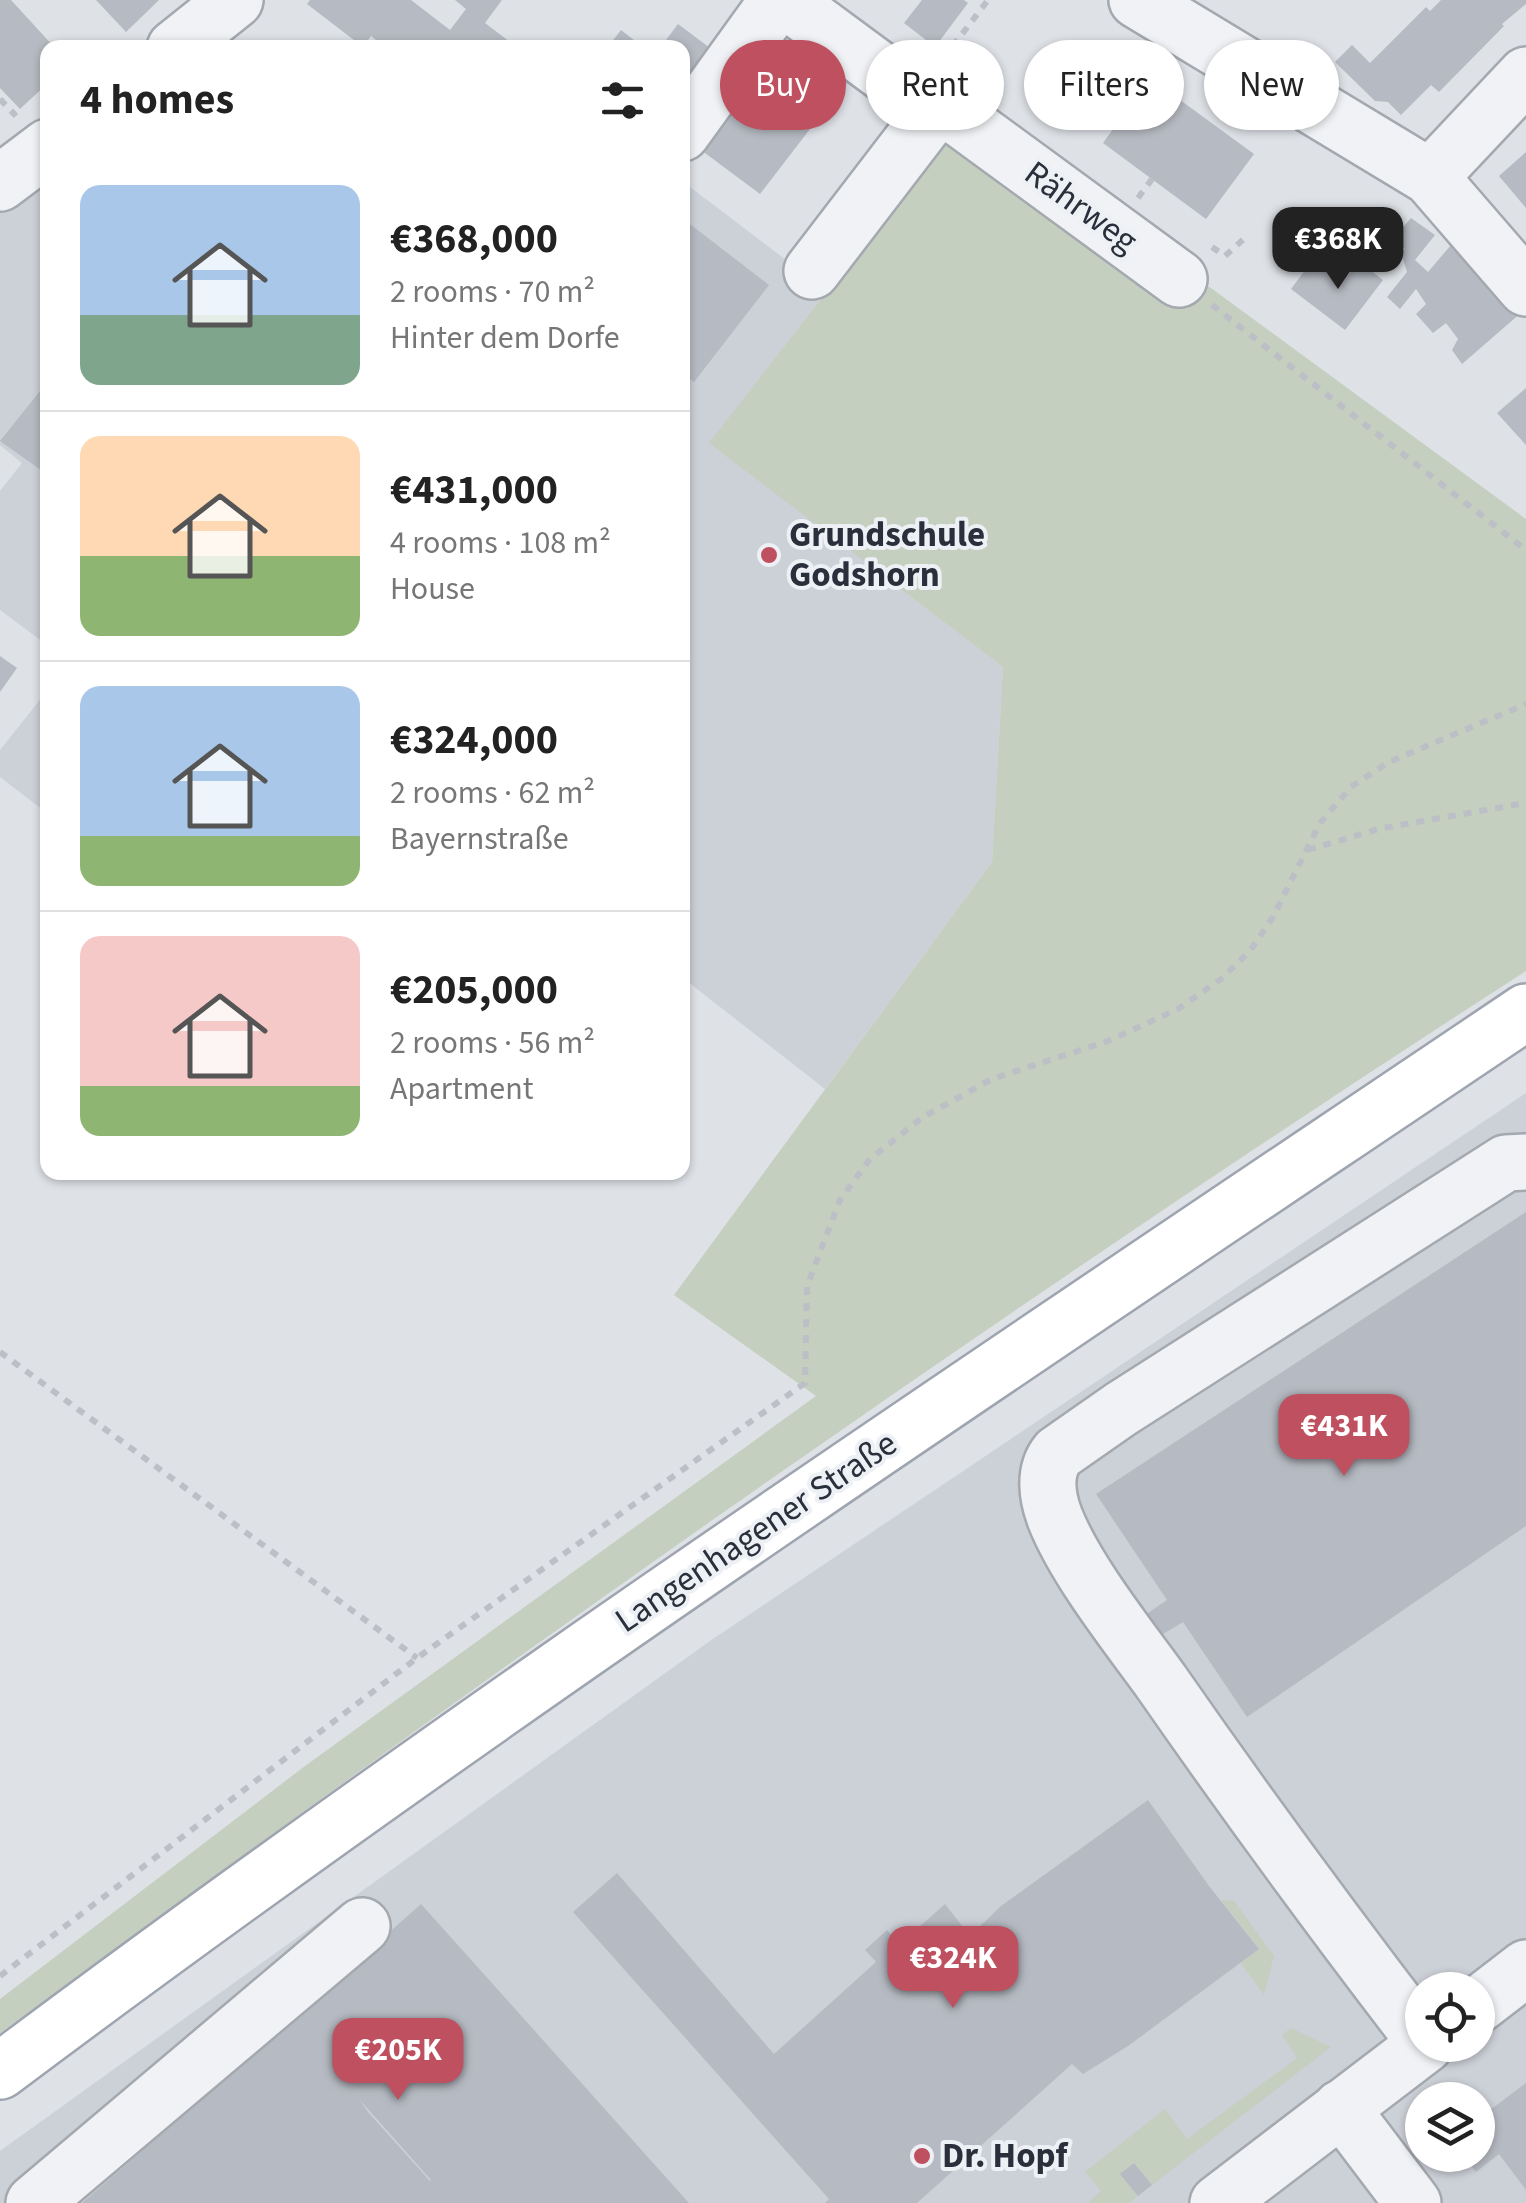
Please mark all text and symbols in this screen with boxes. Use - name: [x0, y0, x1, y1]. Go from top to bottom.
- chip: Buy: [720, 40, 846, 130]
- chip: Rent: [866, 40, 1004, 130]
- chip: Filters: [1024, 40, 1184, 130]
- chip: New: [1204, 40, 1339, 130]
- text: 4 homes: [80, 70, 234, 130]
- icon: filters: [595, 73, 650, 128]
- street label: Rährweg: [1014, 149, 1148, 265]
- pin: €368K: [1268, 207, 1408, 292]
- text: €368,000: [390, 209, 558, 269]
- text: €368K: [1294, 216, 1382, 262]
- icon: home: [160, 225, 280, 345]
- text: 2 rooms · 70 m²: [390, 269, 595, 315]
- text: Hinter dem Dorfe: [390, 315, 620, 361]
- text: €431,000: [390, 460, 558, 520]
- icon: home: [160, 476, 280, 596]
- place label: Grundschule Godshorn: [789, 510, 985, 600]
- text: 4 rooms · 108 m²: [390, 520, 611, 566]
- marker: Grundschule Godshorn: [758, 544, 780, 566]
- text: House: [390, 566, 475, 612]
- text: €324,000: [390, 710, 558, 770]
- icon: home: [160, 726, 280, 846]
- text: 2 rooms · 62 m²: [390, 770, 595, 816]
- text: Bayernstraße: [390, 816, 569, 862]
- text: €205,000: [390, 960, 558, 1020]
- icon: home: [160, 976, 280, 1096]
- text: 2 rooms · 56 m²: [390, 1020, 595, 1066]
- text: Apartment: [390, 1066, 533, 1112]
- pin: €431K: [1274, 1394, 1414, 1479]
- text: €431K: [1300, 1403, 1388, 1449]
- street label: Langenhagener Straße: [605, 1419, 907, 1645]
- pin: €324K: [883, 1926, 1023, 2011]
- text: €324K: [909, 1935, 997, 1981]
- map controls: [1405, 1972, 1495, 2172]
- button: locate: [1405, 1972, 1495, 2062]
- pin: €205K: [328, 2018, 468, 2103]
- text: €205K: [354, 2027, 442, 2073]
- button: layers: [1405, 2082, 1495, 2172]
- place label: Dr. Hopf: [942, 2131, 1069, 2181]
- marker: Dr. Hopf: [911, 2145, 933, 2167]

